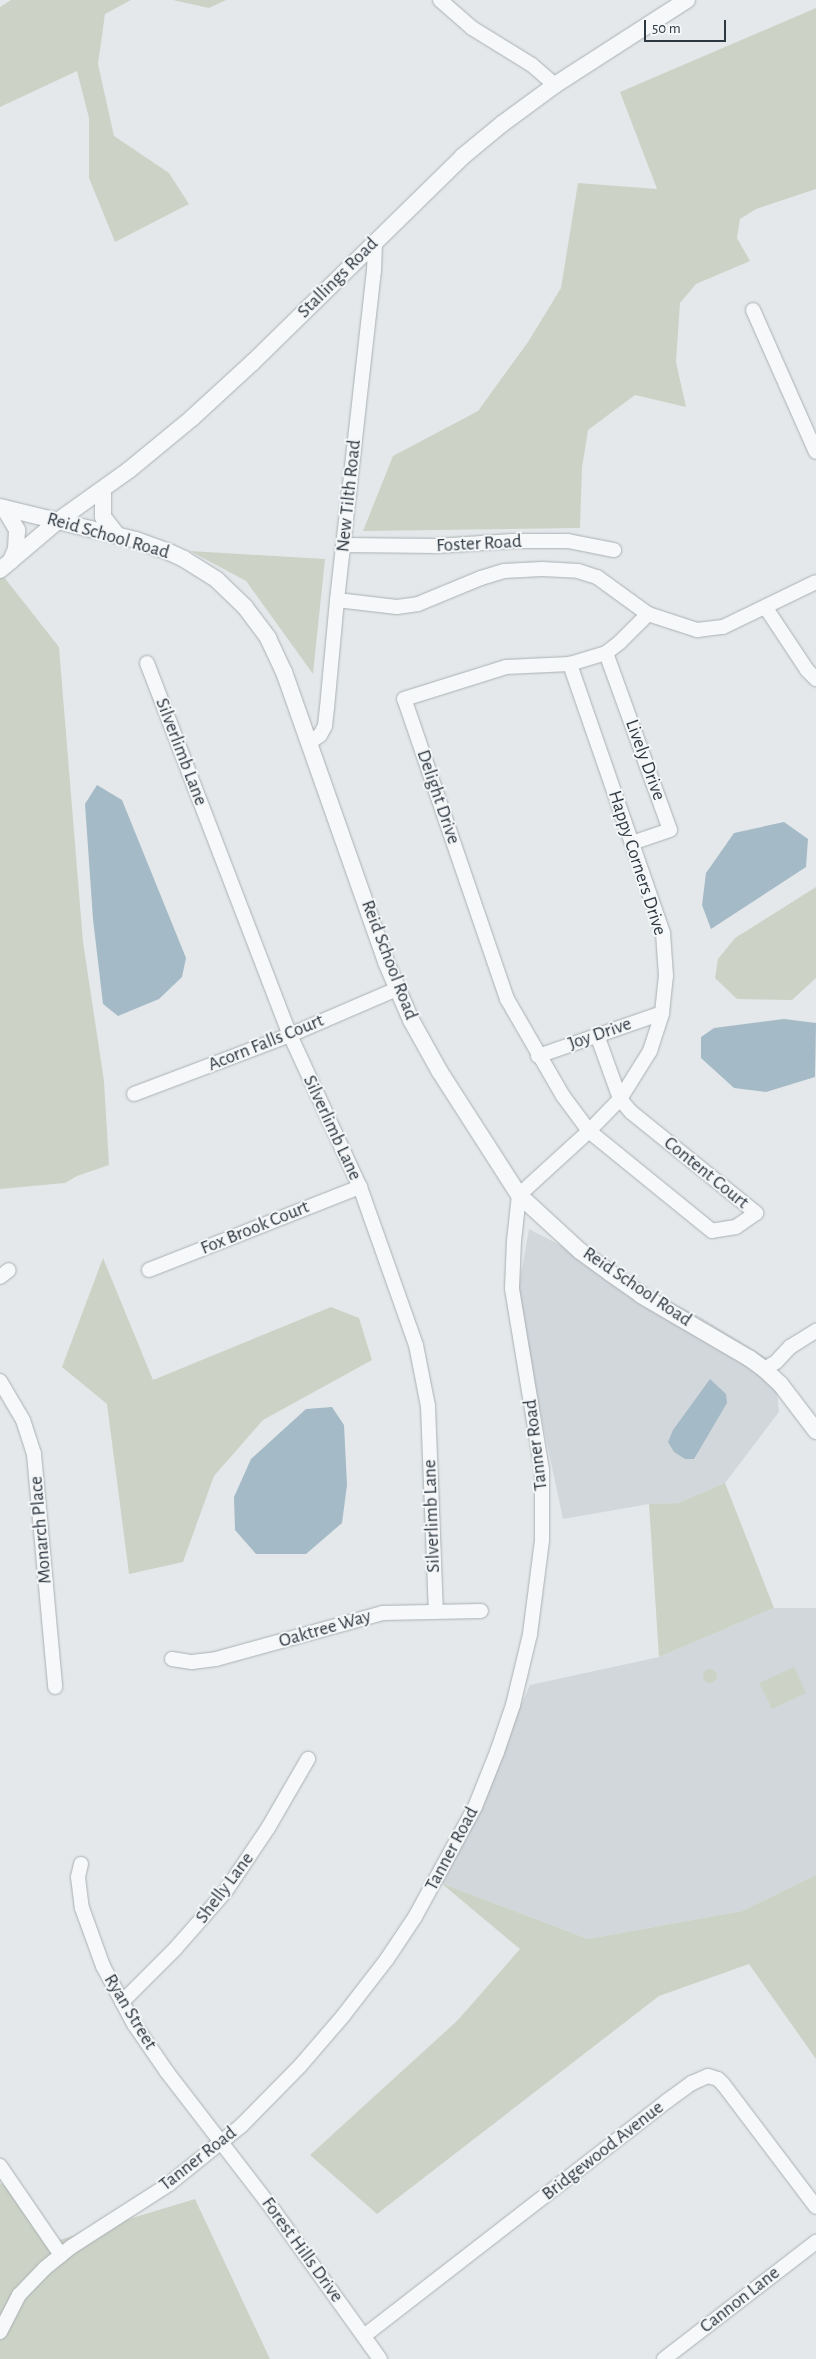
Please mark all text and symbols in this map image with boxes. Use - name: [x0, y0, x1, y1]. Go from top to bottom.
- scale bar: [646, 10, 728, 42]
- text: 50 m: [652, 21, 681, 36]
- street label: Stallings Road: [293, 233, 383, 323]
- street label: New Tilth Road: [332, 439, 366, 553]
- street label: Reid School Road: [44, 508, 172, 564]
- street label: Foster Road: [436, 530, 522, 558]
- street label: Silverlimb Lane: [150, 695, 212, 809]
- street label: Lively Drive: [620, 716, 670, 804]
- street label: Delight Drive: [411, 747, 465, 847]
- street label: Happy Corners Drive: [603, 788, 671, 938]
- street label: Reid School Road: [356, 897, 422, 1023]
- street label: Acorn Falls Court: [205, 1009, 327, 1077]
- street label: Joy Drive: [565, 1013, 635, 1055]
- street label: Silverlimb Lane: [298, 1072, 366, 1184]
- street label: Content Court: [659, 1132, 753, 1214]
- street label: Fox Brook Court: [197, 1196, 313, 1260]
- street label: Reid School Road: [578, 1242, 696, 1332]
- street label: Tanner Road: [519, 1398, 553, 1492]
- street label: Silverlimb Lane: [419, 1459, 445, 1573]
- street label: Monarch Place: [25, 1475, 57, 1585]
- street label: Oaktree Way: [276, 1605, 374, 1653]
- street label: Tanner Road: [420, 1803, 484, 1895]
- street label: Shelly Lane: [191, 1848, 259, 1928]
- street label: Ryan Street: [99, 1970, 161, 2054]
- street label: Bridgewood Avenue: [538, 2096, 668, 2206]
- street label: Tanner Road: [155, 2122, 241, 2196]
- street label: Forest Hills Drive: [256, 2193, 348, 2307]
- street label: Cannon Lane: [696, 2262, 784, 2338]

